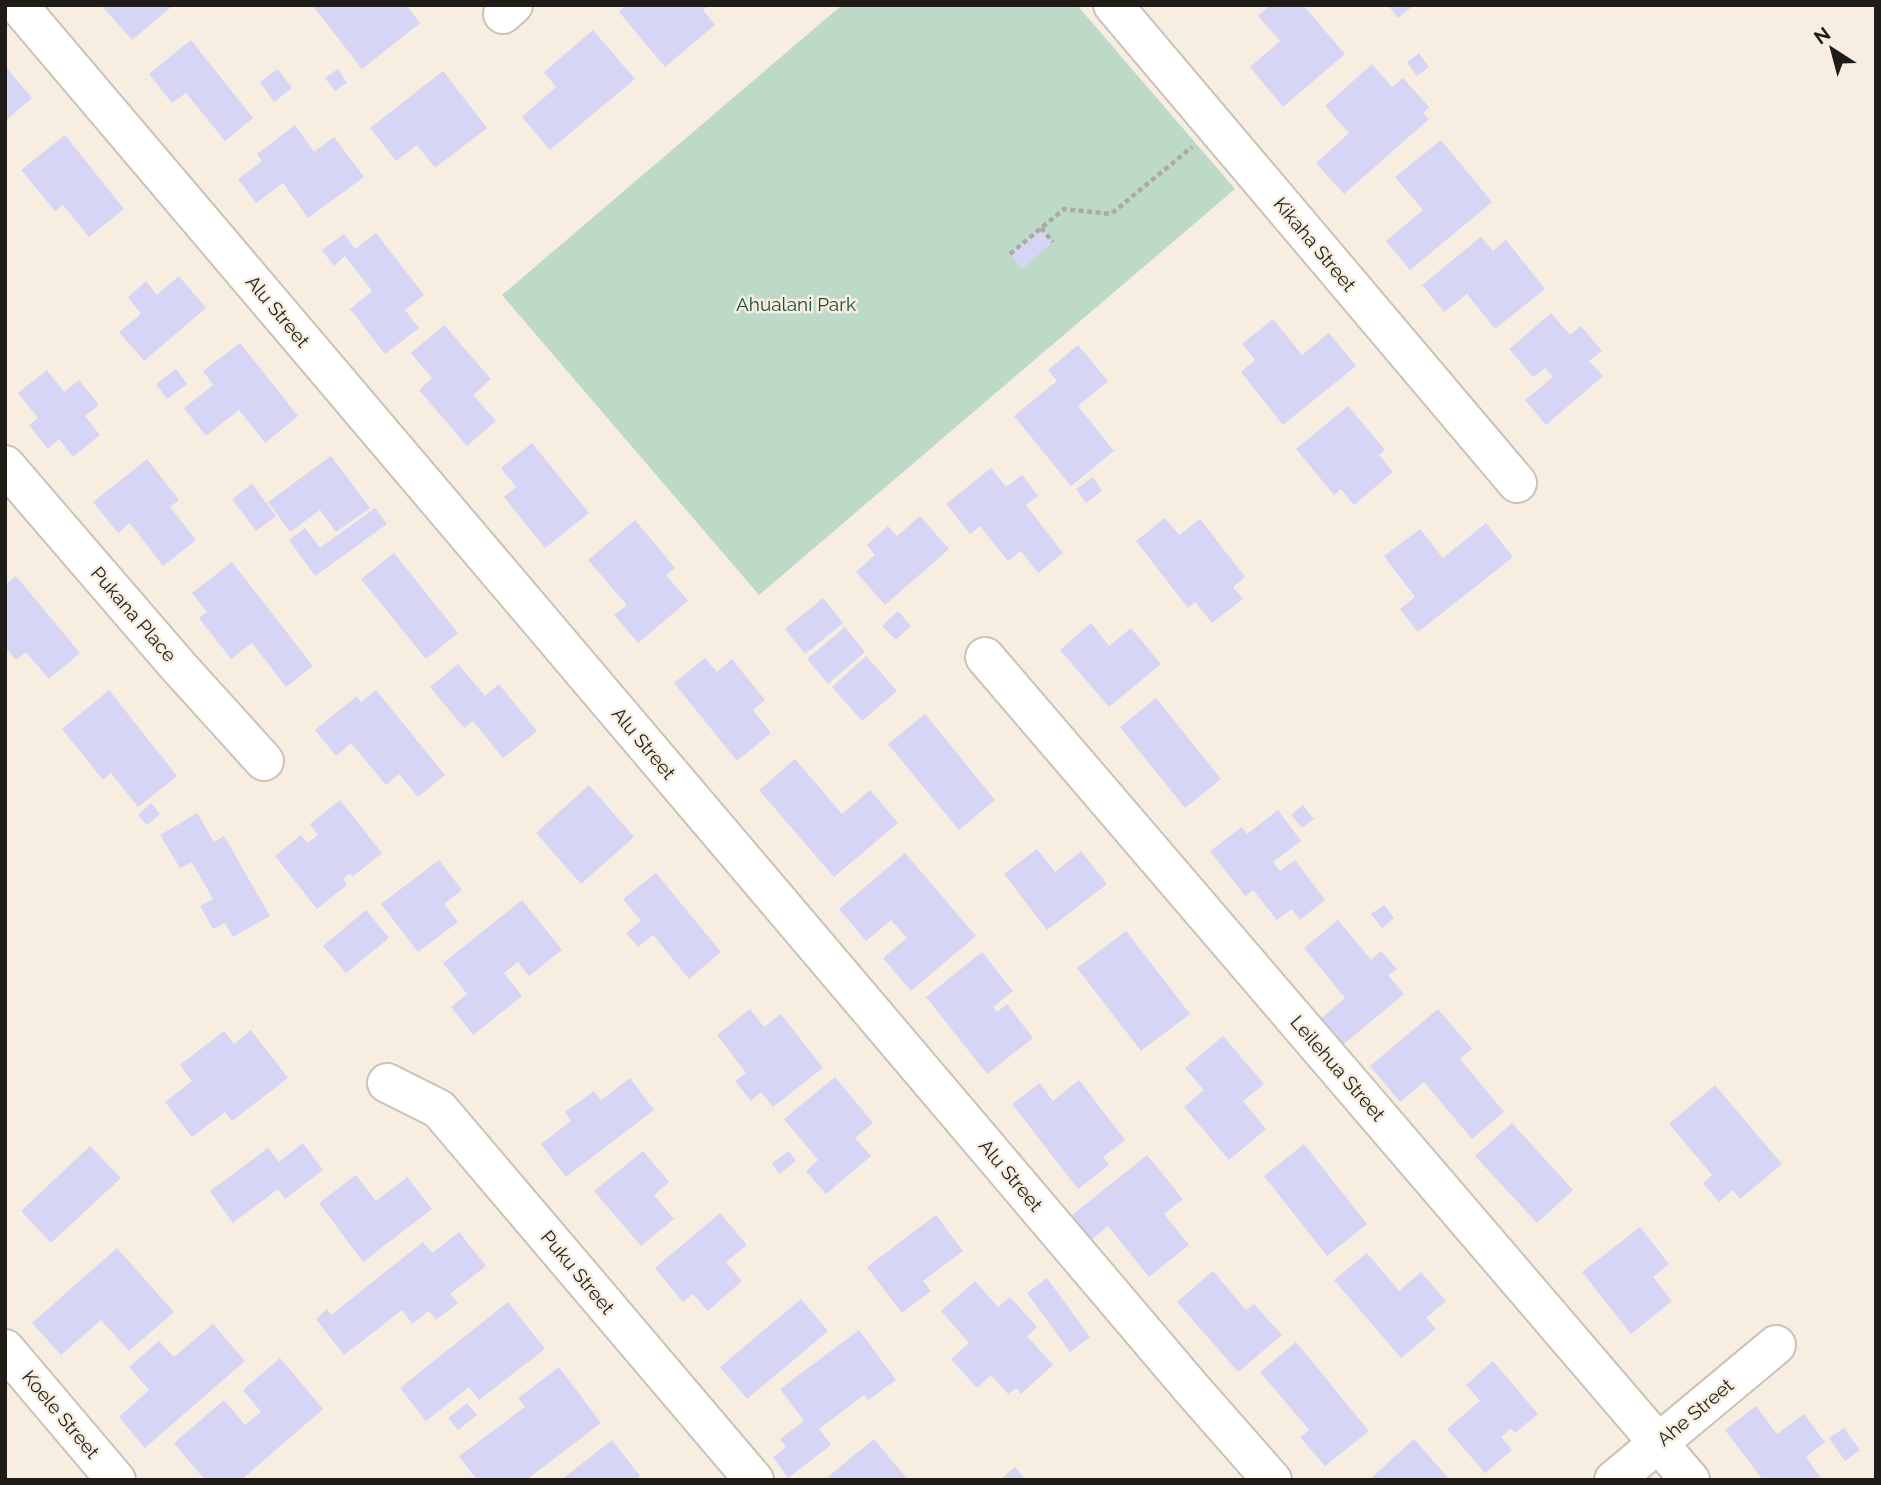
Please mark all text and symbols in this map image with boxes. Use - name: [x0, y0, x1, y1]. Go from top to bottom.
- north arrow: [1797, 14, 1867, 84]
- text: N: [1810, 22, 1834, 48]
- street label: Kikaha Street: [1269, 193, 1361, 296]
- street label: Alu Street: [242, 271, 315, 352]
- park label: Ahualani Park: [736, 293, 856, 315]
- street label: Pukana Place: [87, 562, 181, 666]
- street label: Alu Street: [608, 703, 681, 784]
- street label: Leilehua Street: [1286, 1011, 1390, 1126]
- street label: Alu Street: [975, 1135, 1048, 1216]
- street label: Puku Street: [537, 1226, 620, 1319]
- street label: Koele Street: [18, 1366, 105, 1463]
- street label: Ahe Street: [1652, 1373, 1738, 1450]

